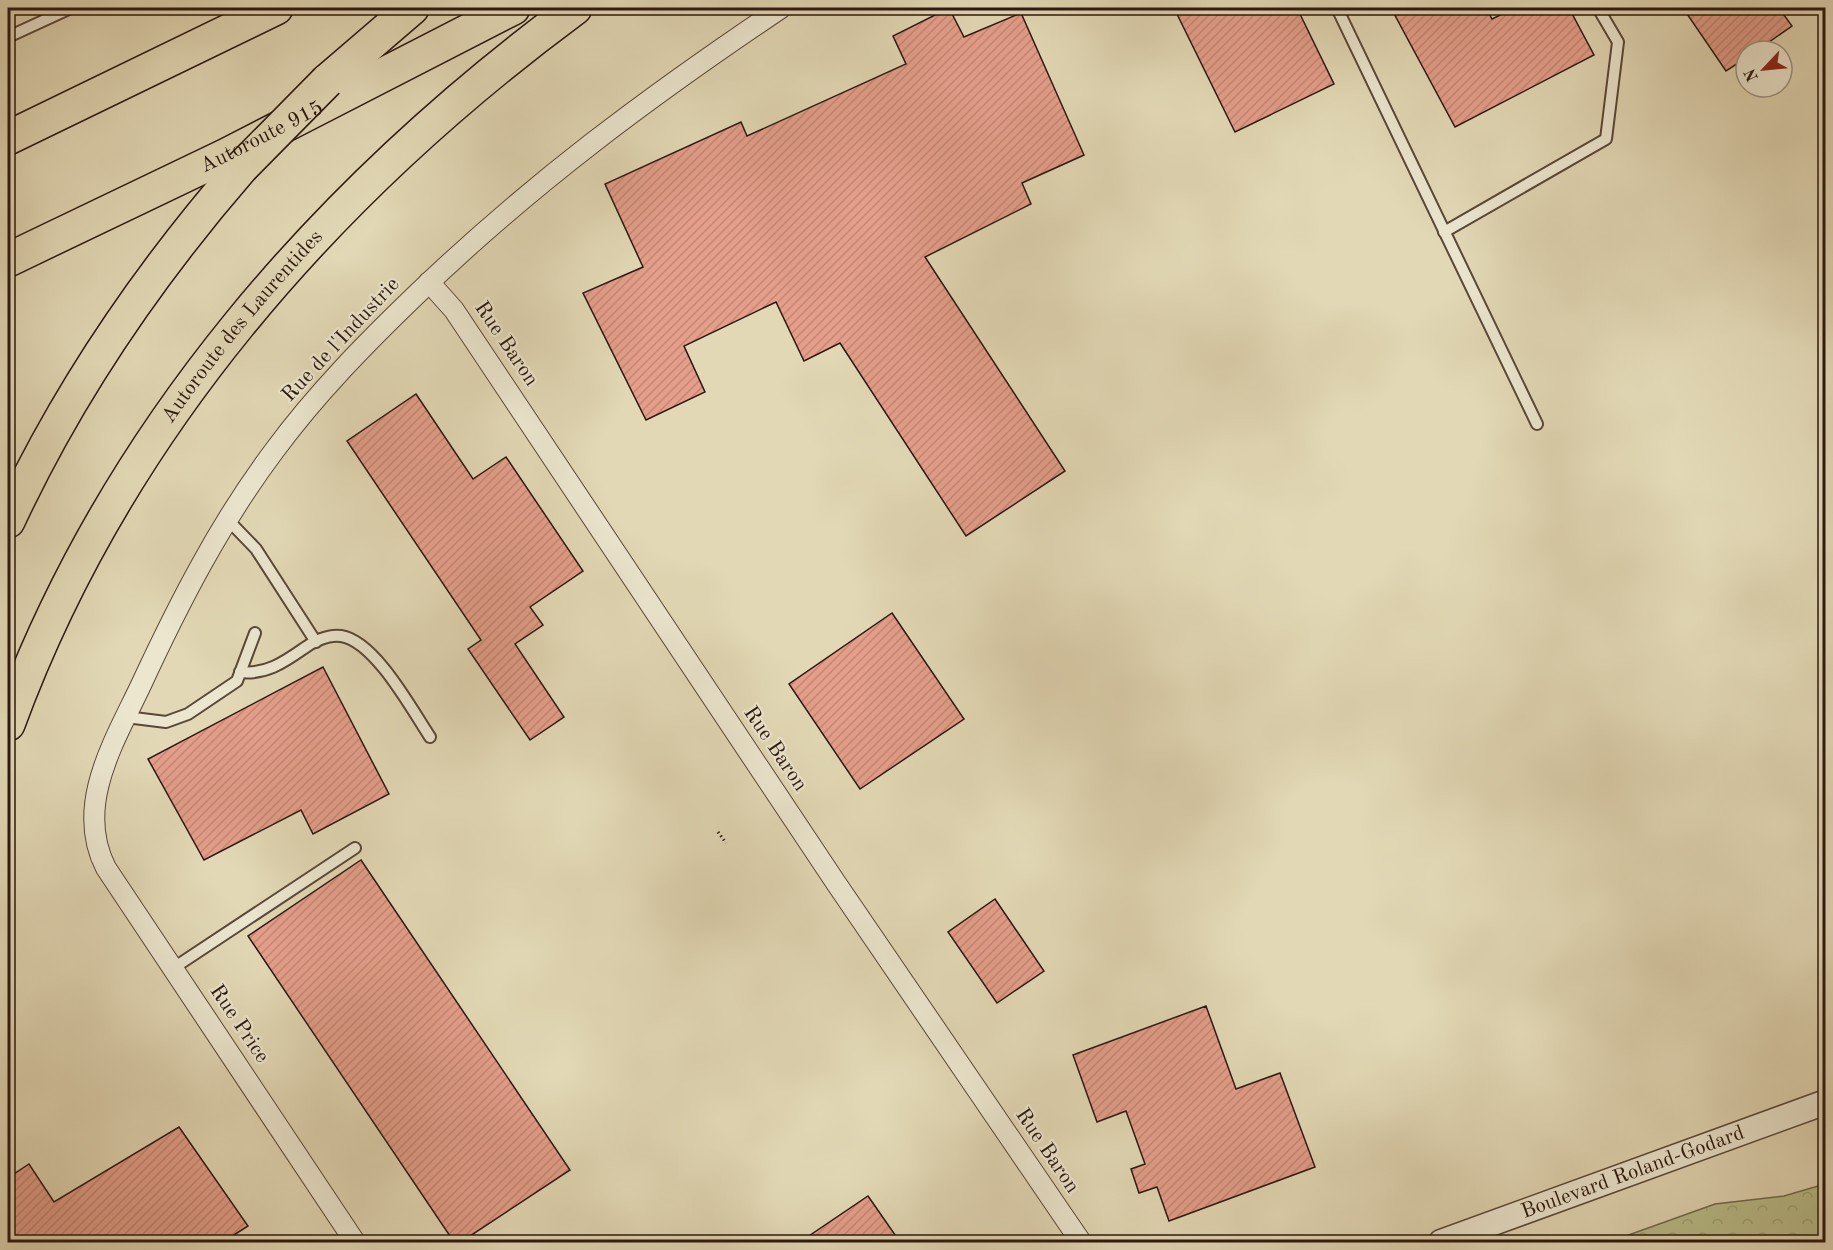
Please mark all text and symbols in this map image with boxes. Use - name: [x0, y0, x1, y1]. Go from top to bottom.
- north arrow: [1734, 39, 1794, 99]
- text: N: [1742, 65, 1762, 84]
- street label: Autoroute 915: [197, 97, 327, 177]
- street label: Autoroute des Laurentides: [158, 226, 327, 427]
- street label: Rue de l'Industrie: [278, 274, 404, 406]
- street label: Rue Baron: [470, 298, 542, 390]
- street label: Rue Baron: [739, 703, 811, 795]
- street label: Rue Price: [205, 981, 273, 1067]
- street label: Rue Baron: [1011, 1105, 1083, 1197]
- street label: Boulevard Roland-Godard: [1518, 1122, 1747, 1222]

